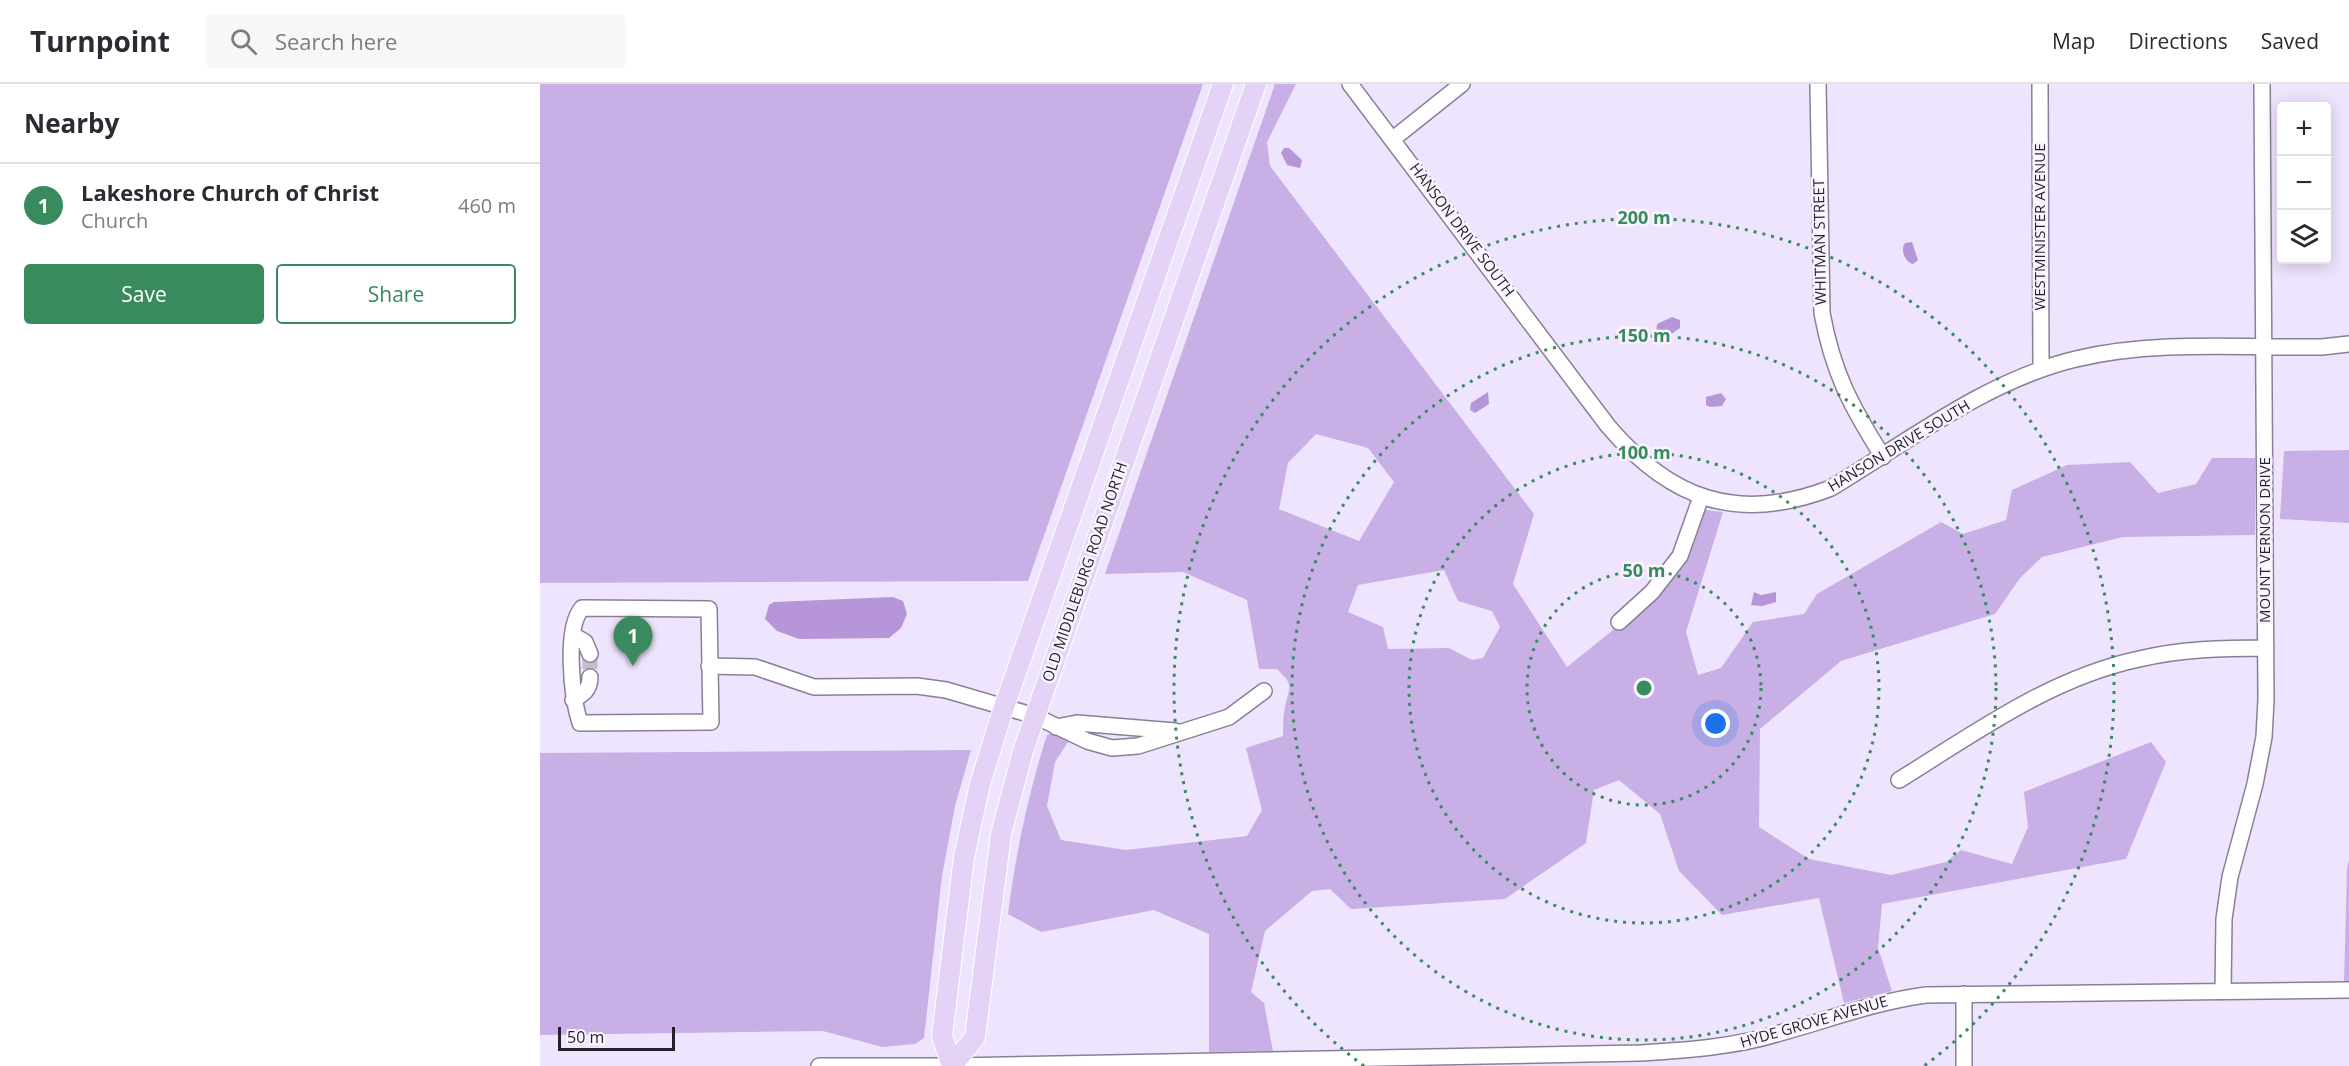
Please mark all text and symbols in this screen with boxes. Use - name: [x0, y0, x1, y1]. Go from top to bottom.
- search box: [206, 14, 626, 68]
- text: Turnpoint: [30, 22, 170, 60]
- icon: search: [227, 25, 260, 58]
- text: Search here: [275, 26, 397, 56]
- text: Map: [2052, 27, 2095, 55]
- text: Directions: [2128, 27, 2228, 55]
- text: Saved: [2261, 27, 2319, 55]
- map controls: [2277, 102, 2331, 264]
- button: +: [2277, 102, 2331, 156]
- text: Nearby: [24, 105, 119, 141]
- street label: WESTMINISTER AVENUE: [2029, 143, 2049, 311]
- button: −: [2277, 156, 2331, 210]
- street label: HANSON DRIVE SOUTH: [1406, 158, 1520, 300]
- text: Lakeshore Church of Christ: [81, 177, 379, 207]
- street label: WHITMAN STREET: [1808, 178, 1830, 305]
- text: 1: [38, 192, 49, 219]
- text: 460 m: [458, 192, 516, 219]
- text: 200 m: [1617, 205, 1671, 229]
- text: Church: [81, 207, 148, 234]
- button: layers: [2277, 210, 2331, 264]
- button: Save: [24, 264, 264, 324]
- button: Share: [276, 264, 516, 324]
- text: 150 m: [1617, 323, 1671, 347]
- street label: HANSON DRIVE SOUTH: [1824, 395, 1973, 496]
- text: 100 m: [1617, 440, 1671, 464]
- street label: MOUNT VERNON DRIVE: [2254, 457, 2274, 623]
- street label: OLD MIDDLEBURG ROAD NORTH: [1037, 459, 1131, 684]
- text: 50 m: [1623, 558, 1665, 582]
- pin: 1: [614, 616, 652, 666]
- centre of rings: [1634, 678, 1654, 698]
- your location: [1701, 709, 1730, 738]
- street label: HYDE GROVE AVENUE: [1737, 990, 1890, 1052]
- scale bar: [558, 1024, 675, 1052]
- text: 50 m: [567, 1026, 604, 1048]

